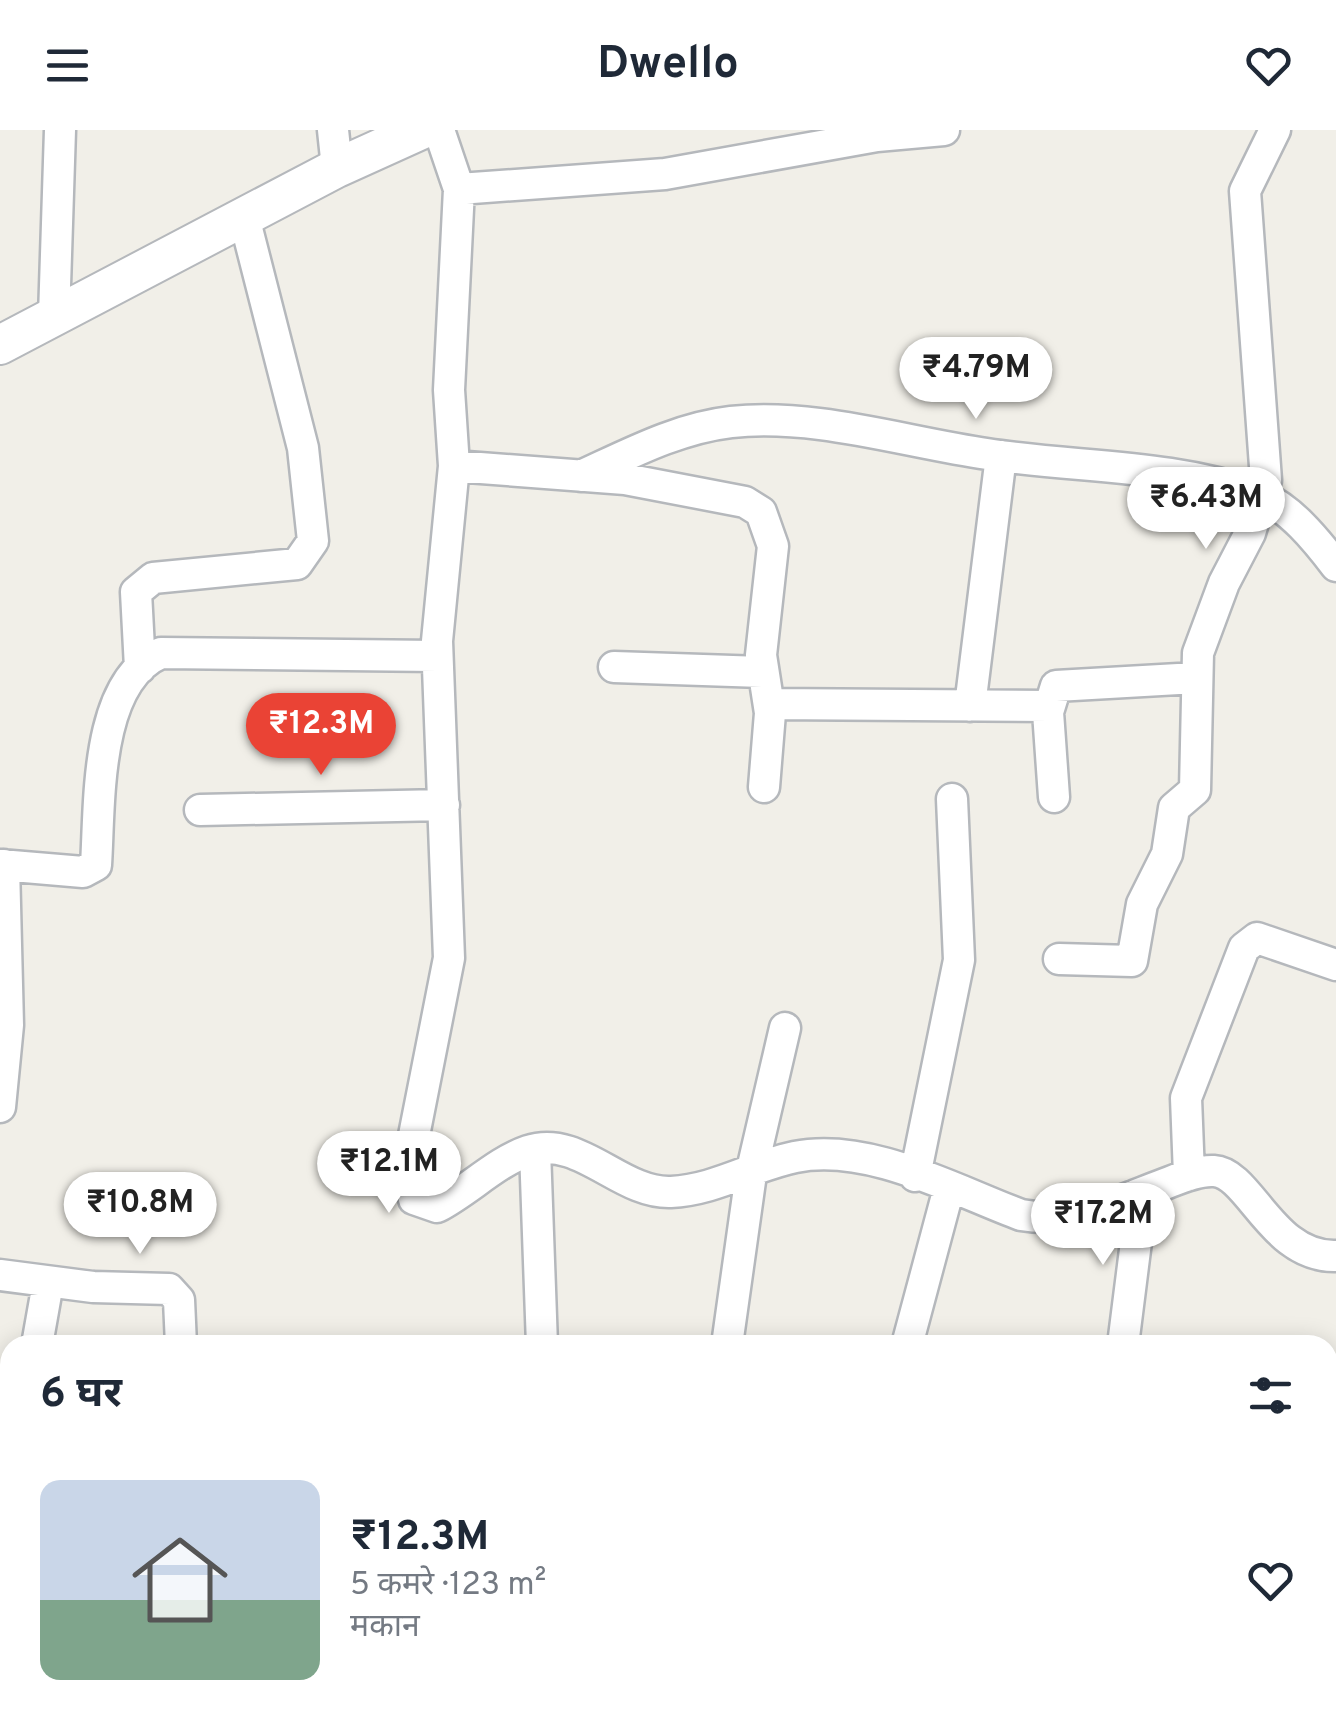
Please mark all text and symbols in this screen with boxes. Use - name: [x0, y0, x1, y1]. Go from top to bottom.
- text: Dwello: [597, 37, 739, 94]
- icon: menu: [40, 38, 95, 93]
- icon: heart: [1241, 38, 1296, 93]
- pin: ₹4.79M: [895, 337, 1057, 422]
- text: ₹4.79M: [921, 349, 1031, 389]
- pin: ₹6.43M: [1125, 467, 1287, 552]
- text: ₹6.43M: [1149, 479, 1263, 519]
- pin: ₹12.3M: [240, 693, 402, 778]
- text: ₹12.3M: [268, 705, 374, 745]
- pin: ₹12.1M: [308, 1131, 470, 1216]
- text: ₹12.1M: [339, 1143, 439, 1183]
- pin: ₹10.8M: [59, 1172, 221, 1257]
- pin: ₹17.2M: [1022, 1183, 1184, 1268]
- text: ₹10.8M: [86, 1184, 194, 1224]
- text: ₹17.2M: [1053, 1195, 1153, 1235]
- icon: filters: [1243, 1368, 1298, 1423]
- text: 6 घर: [40, 1369, 122, 1422]
- text: ₹12.3M: [350, 1512, 489, 1565]
- icon: home: [120, 1520, 240, 1640]
- icon: heart: [1243, 1553, 1298, 1608]
- text: 5 कमरे · 123 m²: [350, 1566, 546, 1606]
- text: मकान: [350, 1608, 420, 1648]

